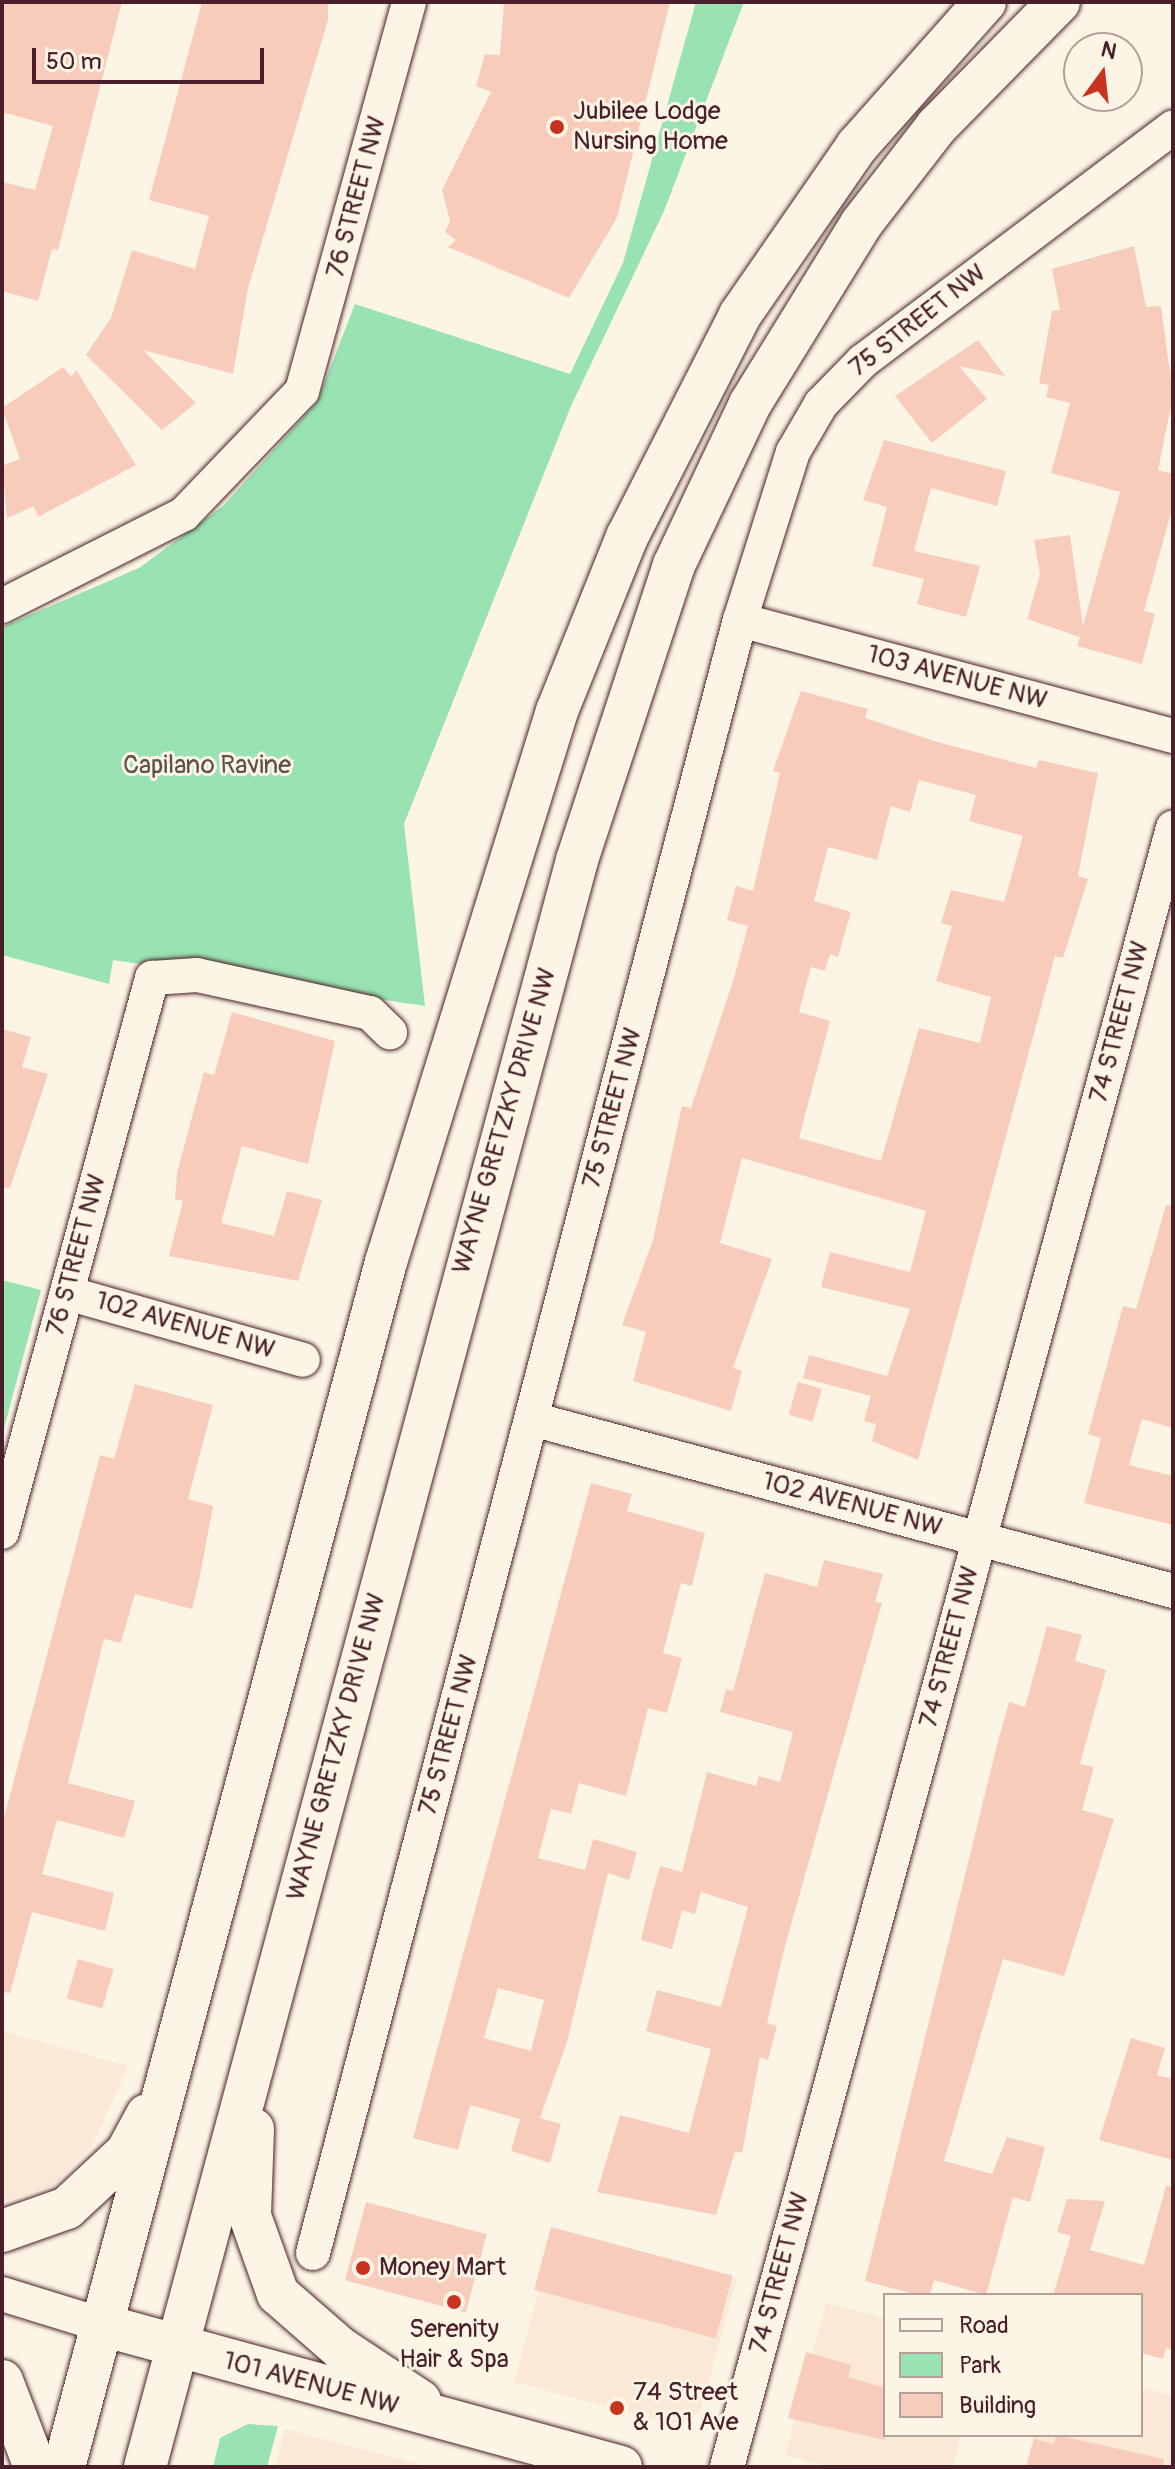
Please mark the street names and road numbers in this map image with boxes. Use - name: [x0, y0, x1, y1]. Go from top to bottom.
- street label: 76 STREET NW: [320, 113, 394, 281]
- street label: 75 STREET NW: [843, 258, 993, 384]
- street label: 103 AVENUE NW: [864, 639, 1050, 717]
- street label: 74 STREET NW: [1083, 938, 1157, 1106]
- street label: WAYNE GRETZKY DRIVE NW: [446, 964, 564, 1278]
- street label: 75 STREET NW: [577, 1024, 649, 1192]
- street label: 76 STREET NW: [40, 1171, 114, 1339]
- street label: 102 AVENUE NW: [92, 1286, 278, 1366]
- street label: 102 AVENUE NW: [759, 1466, 945, 1544]
- street label: 74 STREET NW: [913, 1563, 987, 1731]
- street label: WAYNE GRETZKY DRIVE NW: [281, 1590, 393, 1904]
- street label: 75 STREET NW: [413, 1651, 485, 1819]
- street label: 74 STREET NW: [743, 2189, 817, 2357]
- street label: 101 AVENUE NW: [220, 2346, 402, 2422]

